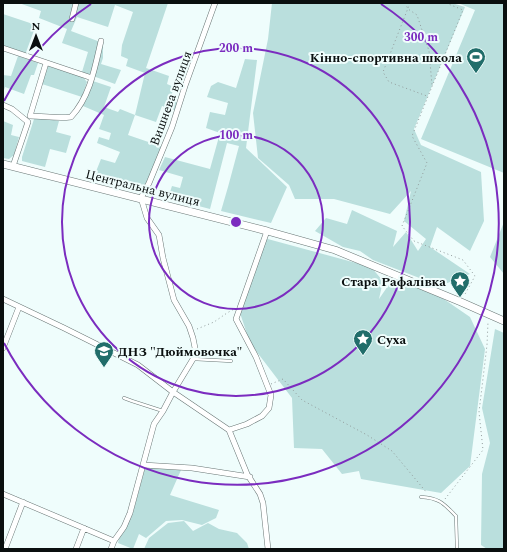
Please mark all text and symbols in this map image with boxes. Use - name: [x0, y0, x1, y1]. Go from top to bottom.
- north arrow: [16, 16, 56, 56]
- text: N: [32, 18, 41, 35]
- text: 300 m: [404, 28, 438, 47]
- text: 200 m: [219, 39, 253, 58]
- sports icon: Кінно-спортивна школа: [465, 46, 487, 74]
- street label: Вишнева вулиця: [145, 48, 197, 149]
- place label: Кінно-спортивна школа: [310, 48, 462, 68]
- text: 100 m: [219, 126, 253, 145]
- street label: Центральна вулиця: [83, 164, 202, 212]
- centre of rings: [229, 215, 243, 229]
- place icon: Стара Рафалівка: [449, 270, 471, 298]
- place label: Стара Рафалівка: [341, 272, 446, 292]
- place icon: Суха: [352, 328, 374, 356]
- place label: Суха: [377, 330, 407, 350]
- school or university icon: ДНЗ "Дюймовочка": [93, 340, 115, 368]
- place label: ДНЗ "Дюймовочка": [118, 342, 242, 362]

